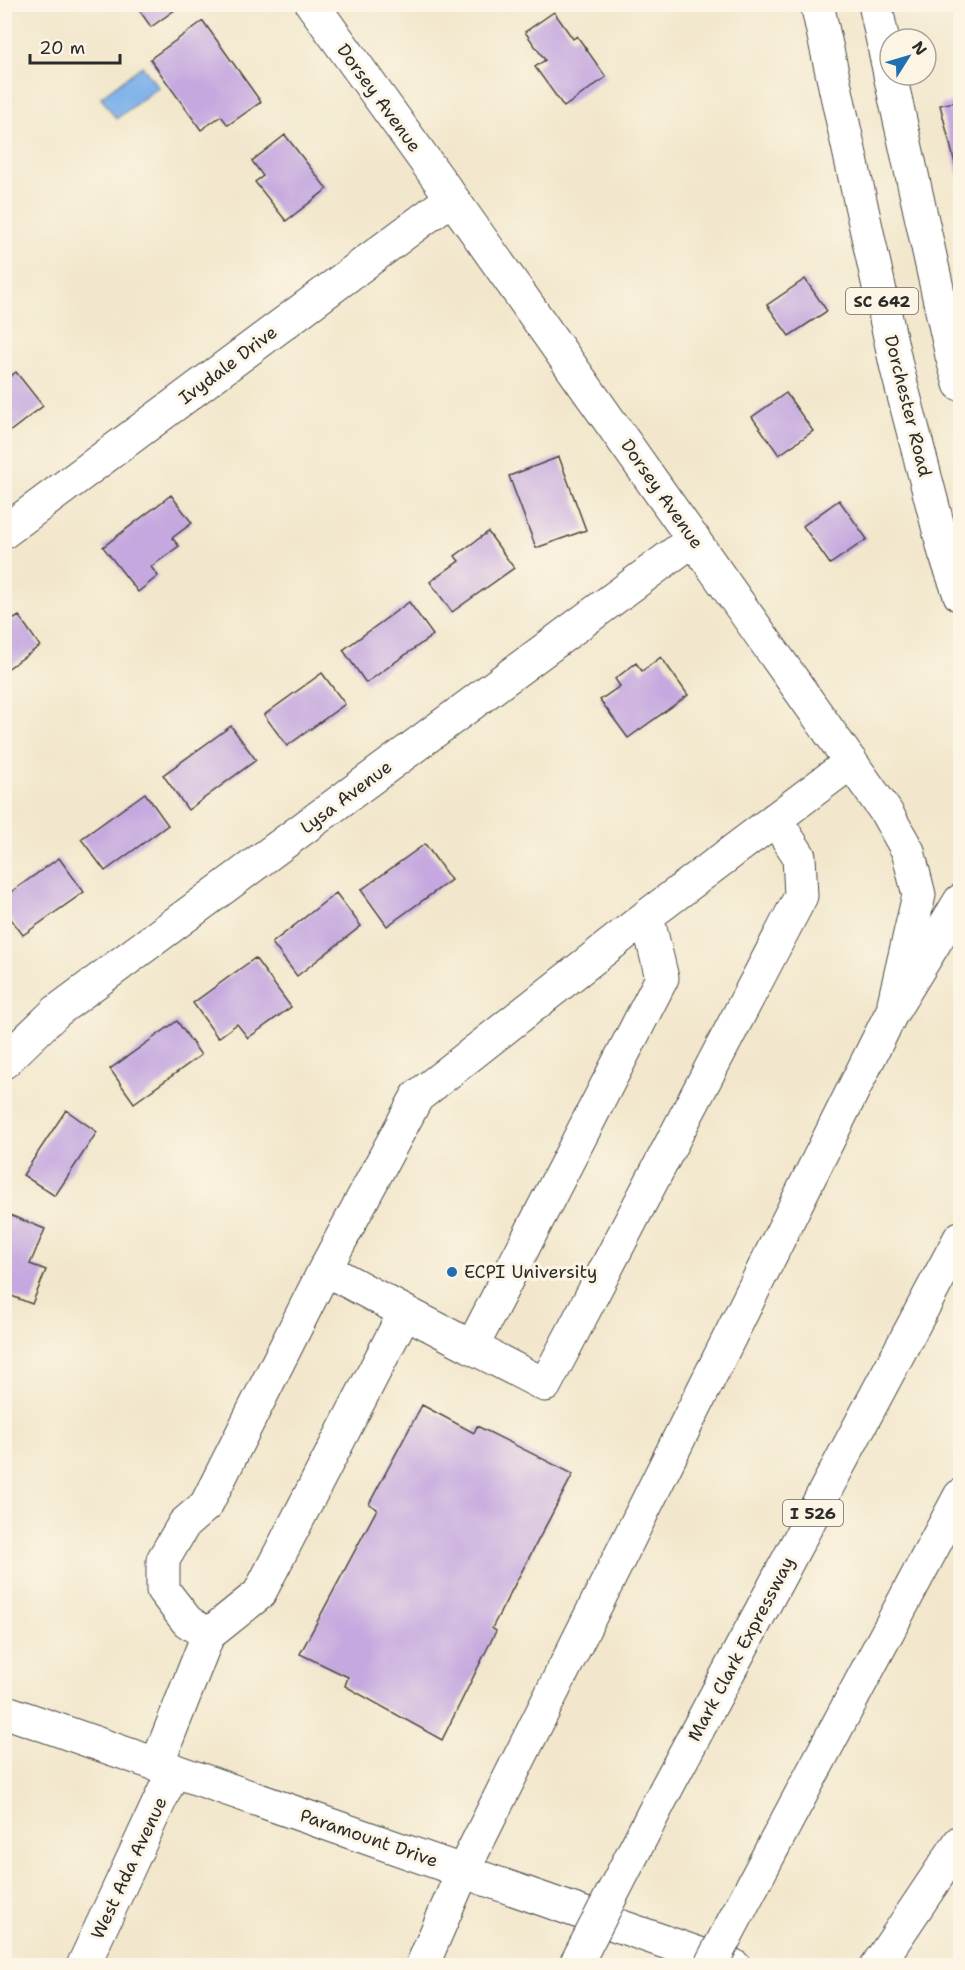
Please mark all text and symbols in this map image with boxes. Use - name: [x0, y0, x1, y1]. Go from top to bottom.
- scale bar: [30, 27, 120, 65]
- north arrow: [878, 27, 938, 87]
- text: 20 m: [39, 36, 85, 60]
- text: N: [907, 37, 932, 60]
- street label: Dorsey Avenue: [331, 39, 427, 157]
- road number: SC 642: [846, 288, 918, 314]
- street label: Ivydale Drive: [174, 320, 282, 410]
- street label: Dorchester Road: [879, 333, 937, 479]
- street label: Dorsey Avenue: [615, 434, 709, 554]
- street label: Lysa Avenue: [295, 755, 397, 839]
- place label: ECPI University: [464, 1260, 597, 1284]
- marker: ECPI University: [445, 1265, 459, 1279]
- road number: I 526: [783, 1500, 843, 1526]
- street label: Mark Clark Expressway: [682, 1553, 800, 1745]
- street label: West Ada Avenue: [85, 1793, 173, 1943]
- street label: Paramount Drive: [297, 1803, 441, 1873]

